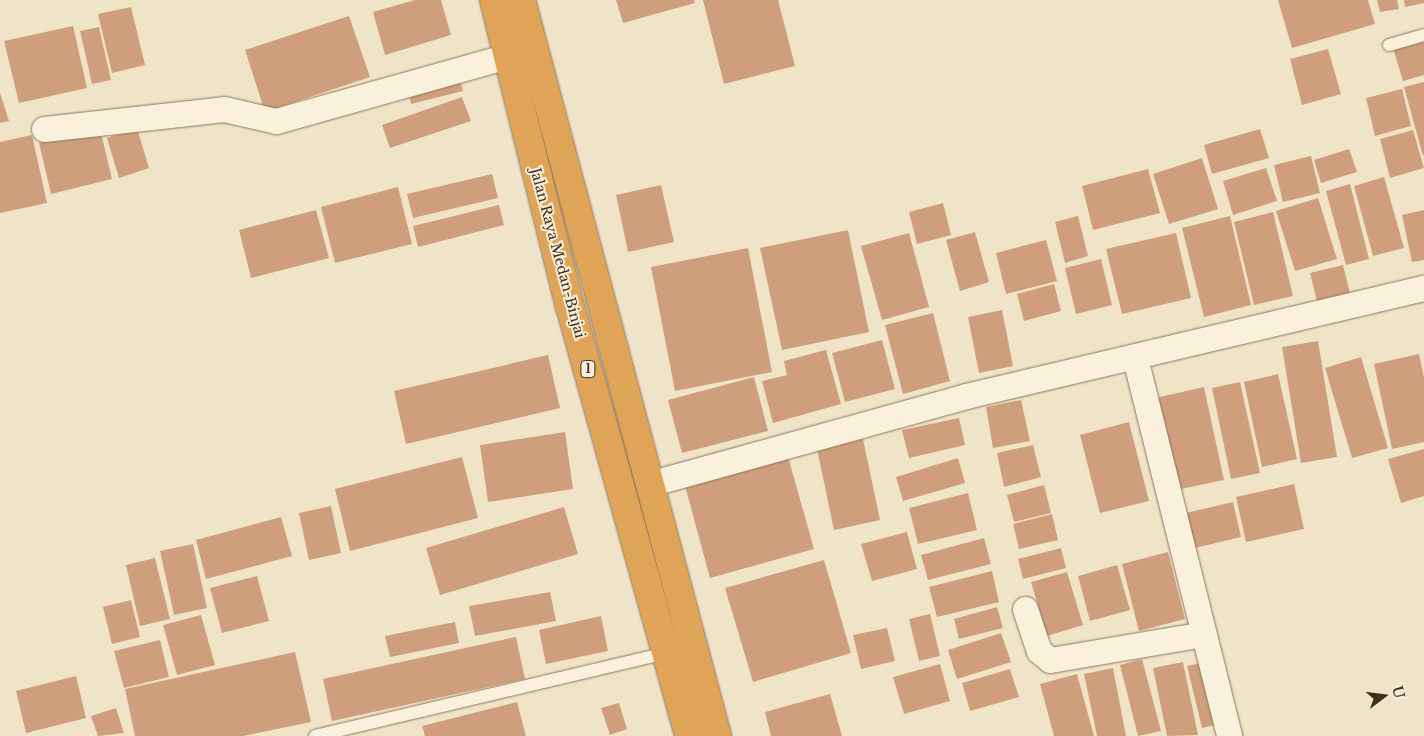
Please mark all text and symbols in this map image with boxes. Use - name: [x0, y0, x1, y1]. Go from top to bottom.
- street label: Jalan Raya Medan-Binjai: [527, 166, 589, 340]
- road number: 1: [579, 359, 597, 378]
- north arrow: [1359, 671, 1409, 721]
- text: U: [1388, 684, 1409, 700]

